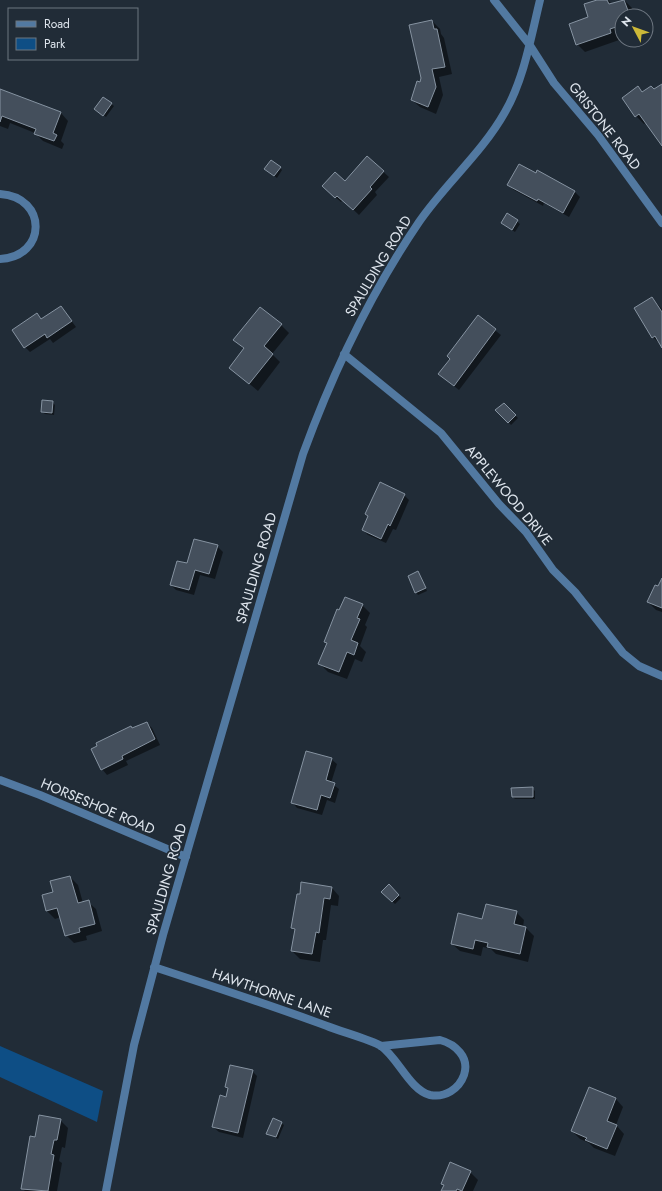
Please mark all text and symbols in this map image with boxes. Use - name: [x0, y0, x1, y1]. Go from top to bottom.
- legend: [8, 8, 138, 60]
- north arrow: [614, 8, 654, 48]
- text: N: [618, 13, 635, 30]
- text: Road: [44, 15, 70, 33]
- text: Park: [44, 35, 66, 53]
- street label: GRISTONE ROAD: [564, 78, 646, 174]
- street label: SPAULDING ROAD: [340, 212, 416, 320]
- street label: APPLEWOOD DRIVE: [461, 440, 557, 550]
- street label: SPAULDING ROAD: [231, 510, 281, 626]
- street label: HORSESHOE ROAD: [38, 773, 158, 839]
- street label: SPAULDING ROAD: [141, 821, 191, 937]
- street label: HAWTHORNE LANE: [210, 963, 334, 1023]

